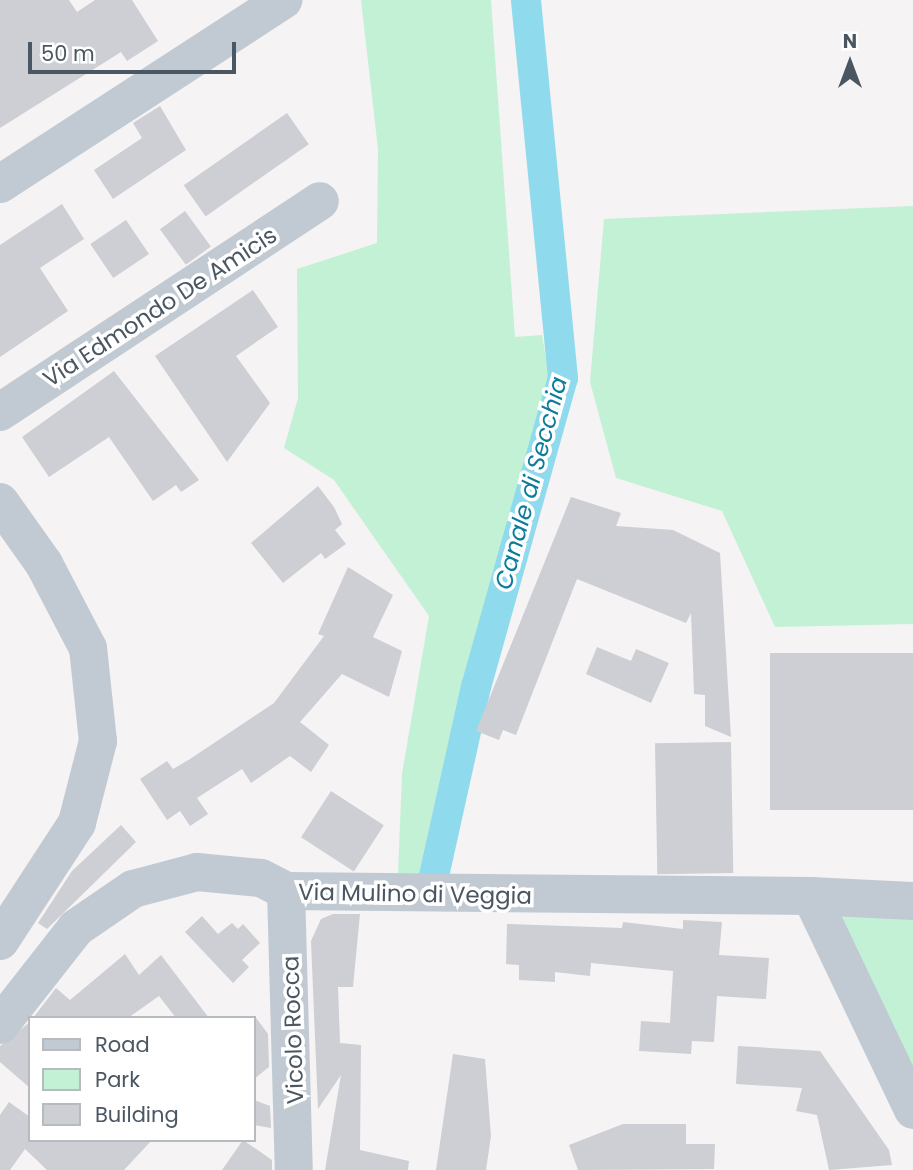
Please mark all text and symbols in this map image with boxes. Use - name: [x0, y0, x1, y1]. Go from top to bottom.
- scale bar: [32, 28, 240, 72]
- north arrow: [815, 28, 885, 98]
- text: N: [843, 28, 857, 55]
- text: 50 m: [41, 39, 95, 68]
- street label: Via Edmondo De Amicis: [38, 221, 282, 393]
- water label: Canale di Secchia: [489, 373, 573, 593]
- street label: Via Mulino di Veggia: [298, 878, 532, 910]
- street label: Vicolo Rocca: [277, 955, 309, 1105]
- legend: [28, 1016, 256, 1142]
- text: Road: [95, 1030, 150, 1059]
- text: Park: [95, 1065, 140, 1094]
- text: Building: [95, 1100, 179, 1129]

